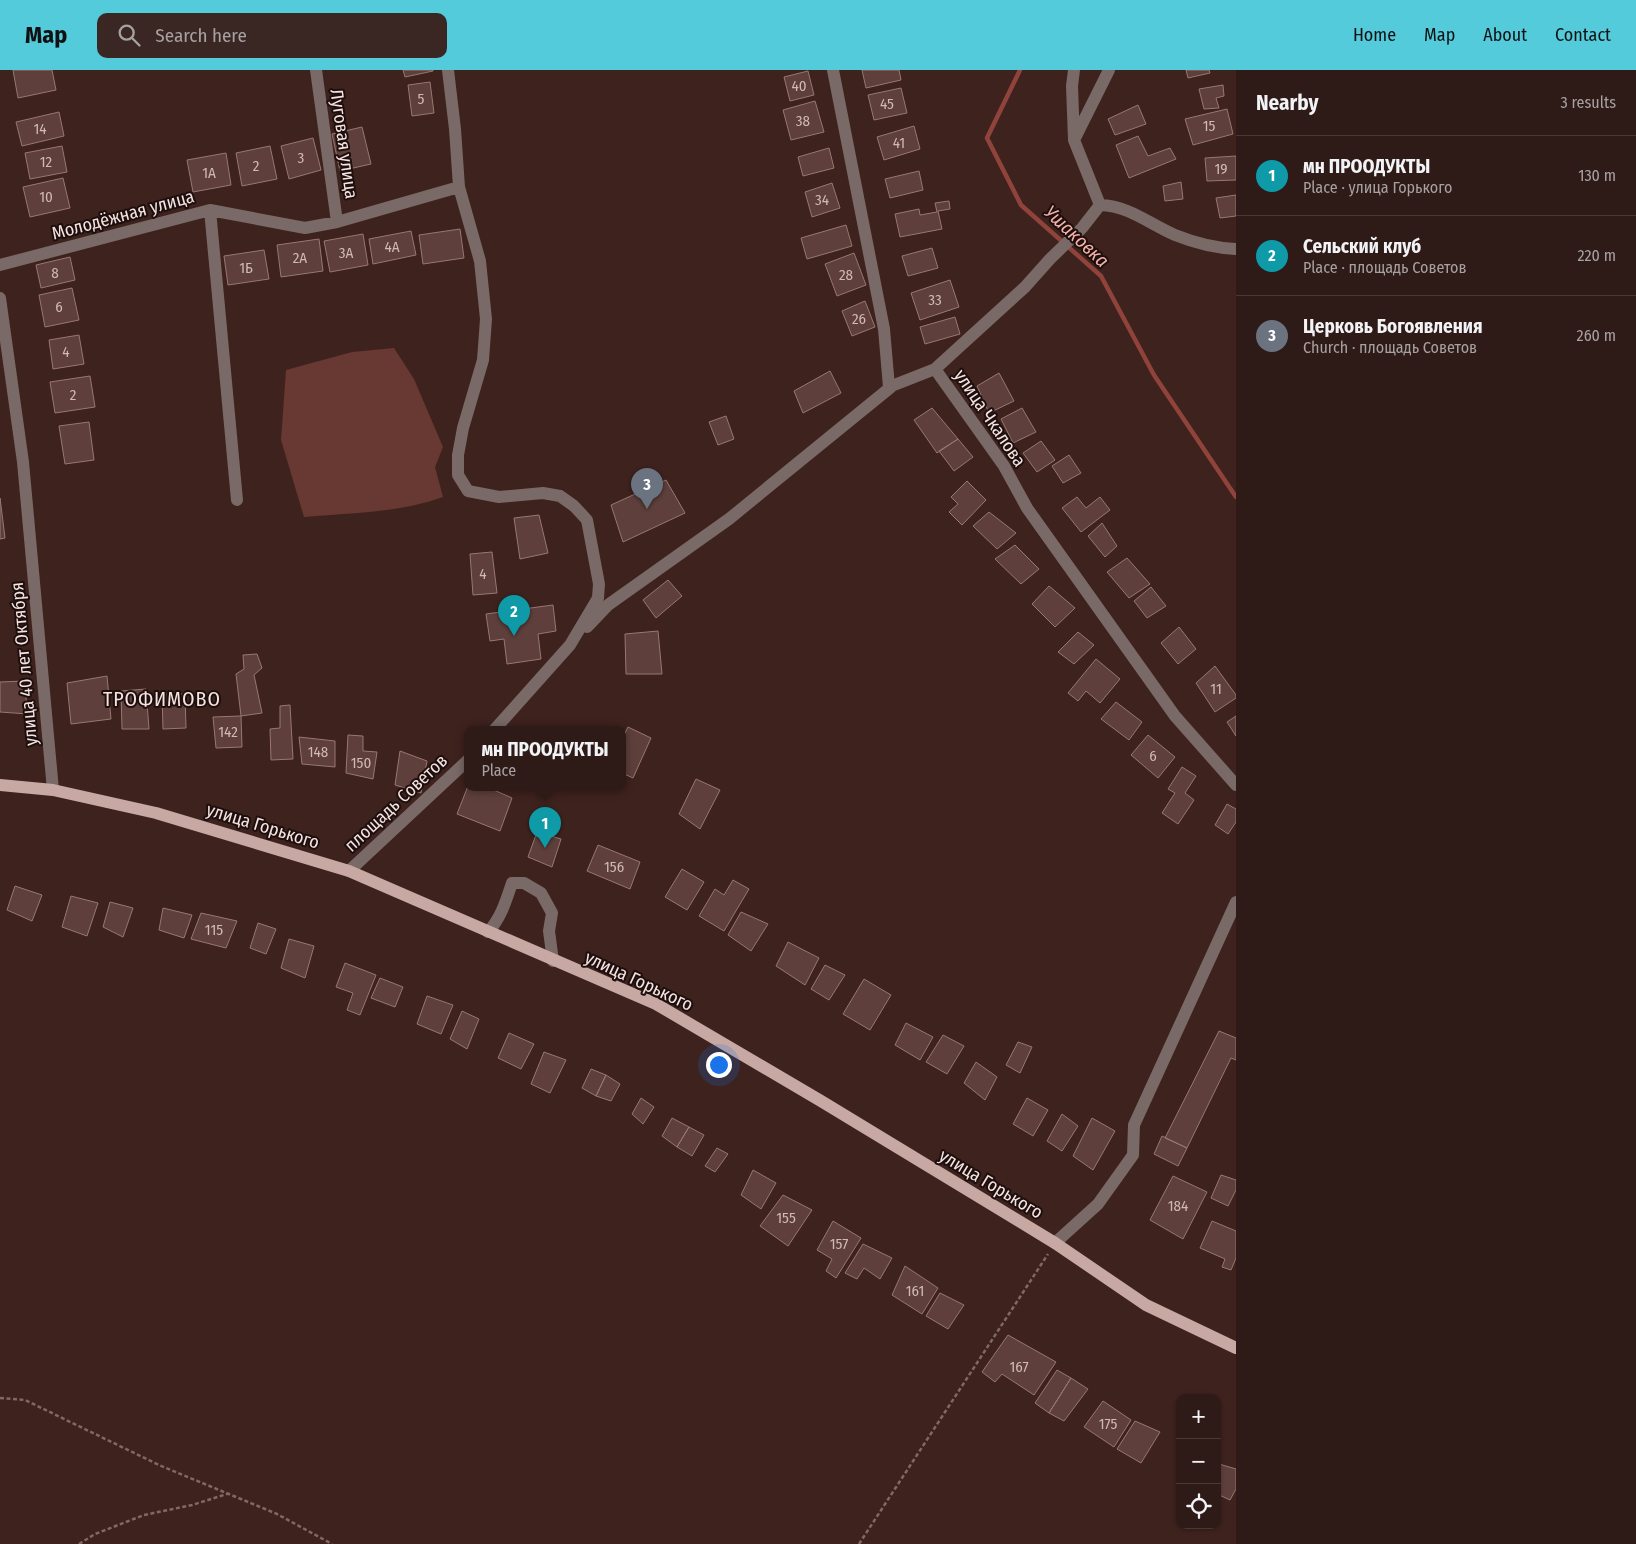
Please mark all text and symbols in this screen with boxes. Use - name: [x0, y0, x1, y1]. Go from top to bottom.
- search box: [97, 13, 447, 58]
- text: Map: [25, 21, 67, 49]
- icon: search: [115, 21, 143, 49]
- text: Search here: [155, 24, 247, 47]
- text: Home: [1353, 24, 1396, 46]
- text: Map: [1424, 24, 1455, 46]
- text: About: [1483, 24, 1527, 46]
- text: Contact: [1555, 24, 1611, 46]
- house number: 40: [791, 77, 807, 95]
- street label: Луговая улица: [325, 88, 363, 200]
- house number: 5: [418, 90, 425, 108]
- text: Nearby: [1256, 90, 1318, 116]
- text: 3 results: [1560, 93, 1616, 112]
- house number: 45: [880, 95, 894, 113]
- house number: 38: [796, 112, 810, 130]
- house number: 15: [1203, 117, 1215, 135]
- house number: 14: [33, 120, 47, 138]
- house number: 41: [893, 134, 905, 152]
- house number: 3: [298, 149, 305, 167]
- house number: 12: [40, 153, 53, 171]
- text: мн ПРООДУКТЫ: [1303, 155, 1430, 178]
- house number: 2: [253, 157, 260, 175]
- house number: 19: [1214, 160, 1228, 178]
- house number: 1А: [202, 164, 216, 182]
- text: 1: [1269, 166, 1275, 185]
- text: 130 m: [1578, 166, 1616, 185]
- text: Place · улица Горького: [1303, 178, 1452, 197]
- street label: Молодёжная улица: [49, 185, 197, 245]
- house number: 10: [39, 188, 53, 206]
- house number: 34: [815, 191, 829, 209]
- water label: Ушаковка: [1040, 201, 1114, 272]
- text: Сельский клуб: [1303, 235, 1421, 258]
- house number: 4А: [384, 238, 400, 256]
- house number: 3А: [339, 244, 353, 262]
- text: 2: [1268, 246, 1276, 265]
- text: 220 m: [1577, 246, 1616, 265]
- house number: 2А: [293, 249, 307, 267]
- text: Place · площадь Советов: [1303, 258, 1467, 277]
- house number: 1Б: [239, 259, 253, 277]
- house number: 8: [51, 264, 59, 282]
- house number: 28: [839, 266, 853, 284]
- house number: 33: [928, 291, 942, 309]
- house number: 6: [55, 298, 63, 316]
- house number: 26: [852, 310, 866, 328]
- text: Церковь Богоявления: [1303, 315, 1483, 338]
- text: 3: [1268, 326, 1276, 345]
- text: 260 m: [1577, 326, 1616, 345]
- text: Church · площадь Советов: [1303, 338, 1477, 357]
- house number: 4: [62, 343, 70, 361]
- street label: улица Чкалова: [949, 365, 1031, 471]
- house number: 2: [70, 386, 77, 404]
- pin: 3: [631, 468, 663, 509]
- house number: 4: [479, 565, 487, 583]
- street label: улица 40 лет Октября: [6, 581, 42, 747]
- pin: 2: [498, 595, 530, 636]
- house number: 11: [1210, 680, 1222, 698]
- district label: ТРОФИМОВО: [103, 687, 221, 711]
- house number: 142: [218, 723, 238, 741]
- popup: [464, 726, 626, 791]
- text: мн ПРООДУКТЫ: [481, 738, 609, 761]
- house number: 148: [308, 743, 328, 761]
- house number: 6: [1149, 747, 1157, 765]
- street label: площадь Советов: [340, 750, 452, 856]
- house number: 150: [351, 754, 371, 772]
- text: Place: [481, 761, 516, 780]
- street label: улица Горького: [204, 798, 322, 854]
- pin: 1: [529, 807, 561, 848]
- house number: 156: [604, 858, 624, 876]
- house number: 115: [205, 921, 223, 939]
- street label: улица Горького: [581, 946, 697, 1016]
- your location: [706, 1052, 732, 1078]
- street label: улица Горького: [935, 1144, 1047, 1224]
- house number: 184: [1168, 1197, 1188, 1215]
- house number: 155: [776, 1209, 796, 1227]
- house number: 157: [830, 1235, 848, 1253]
- house number: 161: [906, 1282, 924, 1300]
- house number: 167: [1009, 1358, 1029, 1376]
- map controls: [1176, 1394, 1221, 1529]
- button: +: [1176, 1394, 1221, 1439]
- house number: 175: [1099, 1415, 1117, 1433]
- button: −: [1176, 1439, 1221, 1484]
- button: locate: [1176, 1484, 1221, 1529]

